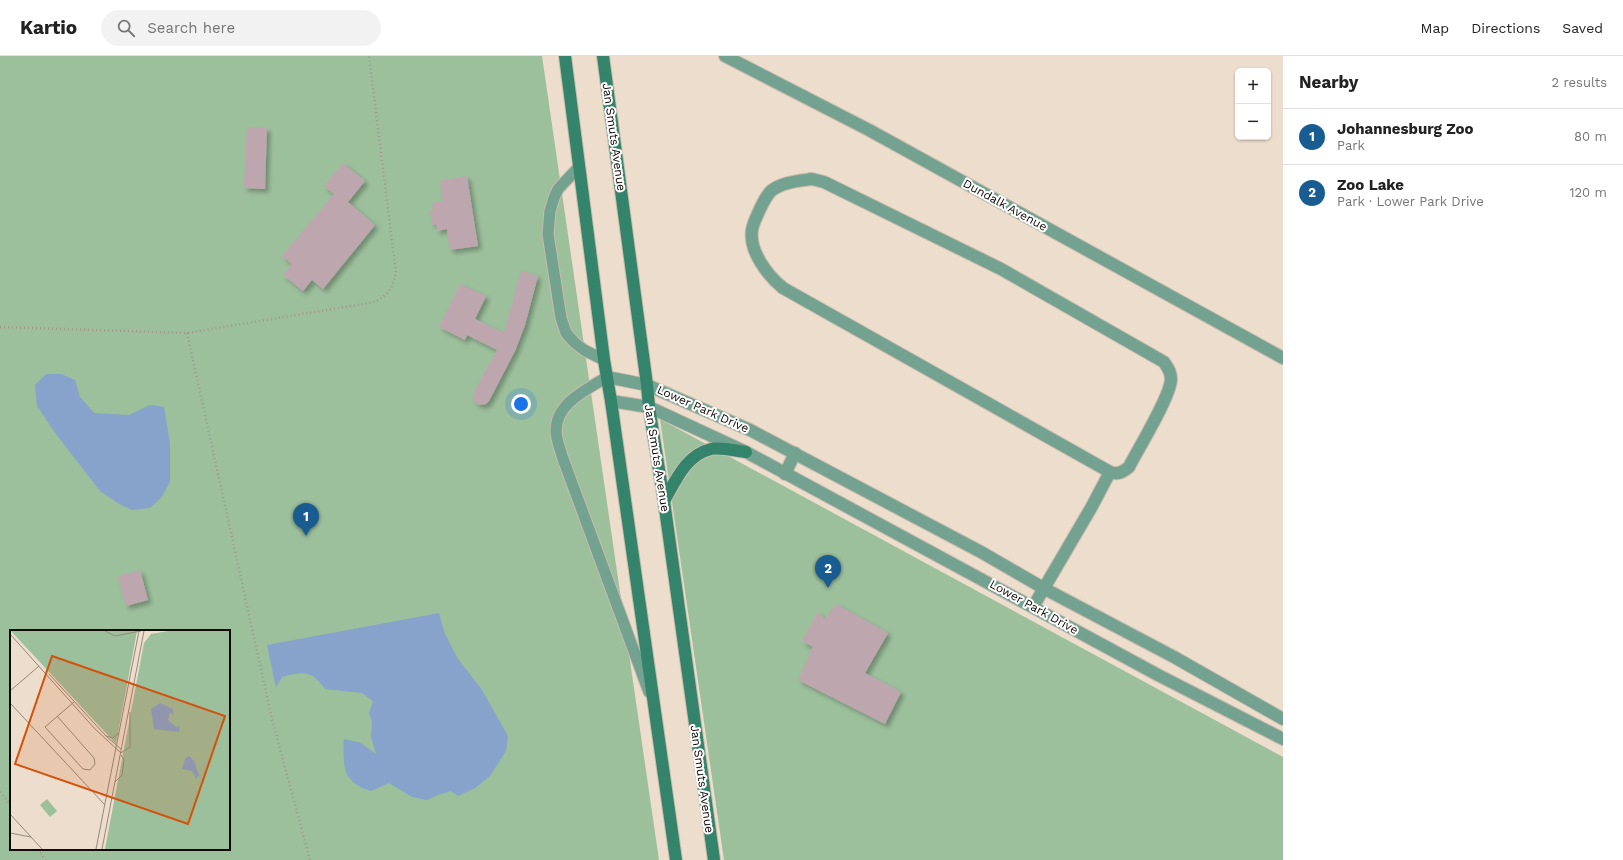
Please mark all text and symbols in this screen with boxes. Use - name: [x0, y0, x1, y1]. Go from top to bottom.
- search box: [101, 10, 381, 46]
- text: Kartio: [20, 16, 77, 39]
- icon: search: [115, 17, 137, 39]
- text: Search here: [147, 19, 235, 37]
- text: Map: [1421, 20, 1449, 36]
- text: Directions: [1471, 20, 1540, 36]
- text: Saved: [1562, 20, 1603, 36]
- map controls: [1235, 68, 1271, 140]
- button: +: [1235, 68, 1271, 104]
- text: Nearby: [1299, 72, 1358, 92]
- text: 2 results: [1552, 75, 1607, 90]
- street label: Jan Smuts Avenue: [599, 82, 629, 192]
- button: −: [1235, 104, 1271, 140]
- text: Johannesburg Zoo: [1337, 120, 1474, 138]
- text: 1: [1309, 129, 1315, 144]
- text: 80 m: [1574, 129, 1607, 144]
- text: Park: [1337, 138, 1365, 153]
- street label: Dundalk Avenue: [960, 176, 1050, 234]
- text: Zoo Lake: [1337, 176, 1404, 194]
- text: 2: [1308, 185, 1316, 200]
- text: 120 m: [1569, 185, 1607, 200]
- text: Park · Lower Park Drive: [1337, 194, 1484, 209]
- street label: Lower Park Drive: [655, 382, 751, 436]
- your location: [511, 394, 531, 414]
- street label: Jan Smuts Avenue: [642, 403, 672, 513]
- pin: 1: [293, 503, 319, 536]
- pin: 2: [815, 555, 841, 588]
- street label: Lower Park Drive: [987, 577, 1081, 637]
- inset map: [10, 630, 230, 850]
- street label: Jan Smuts Avenue: [687, 724, 717, 834]

